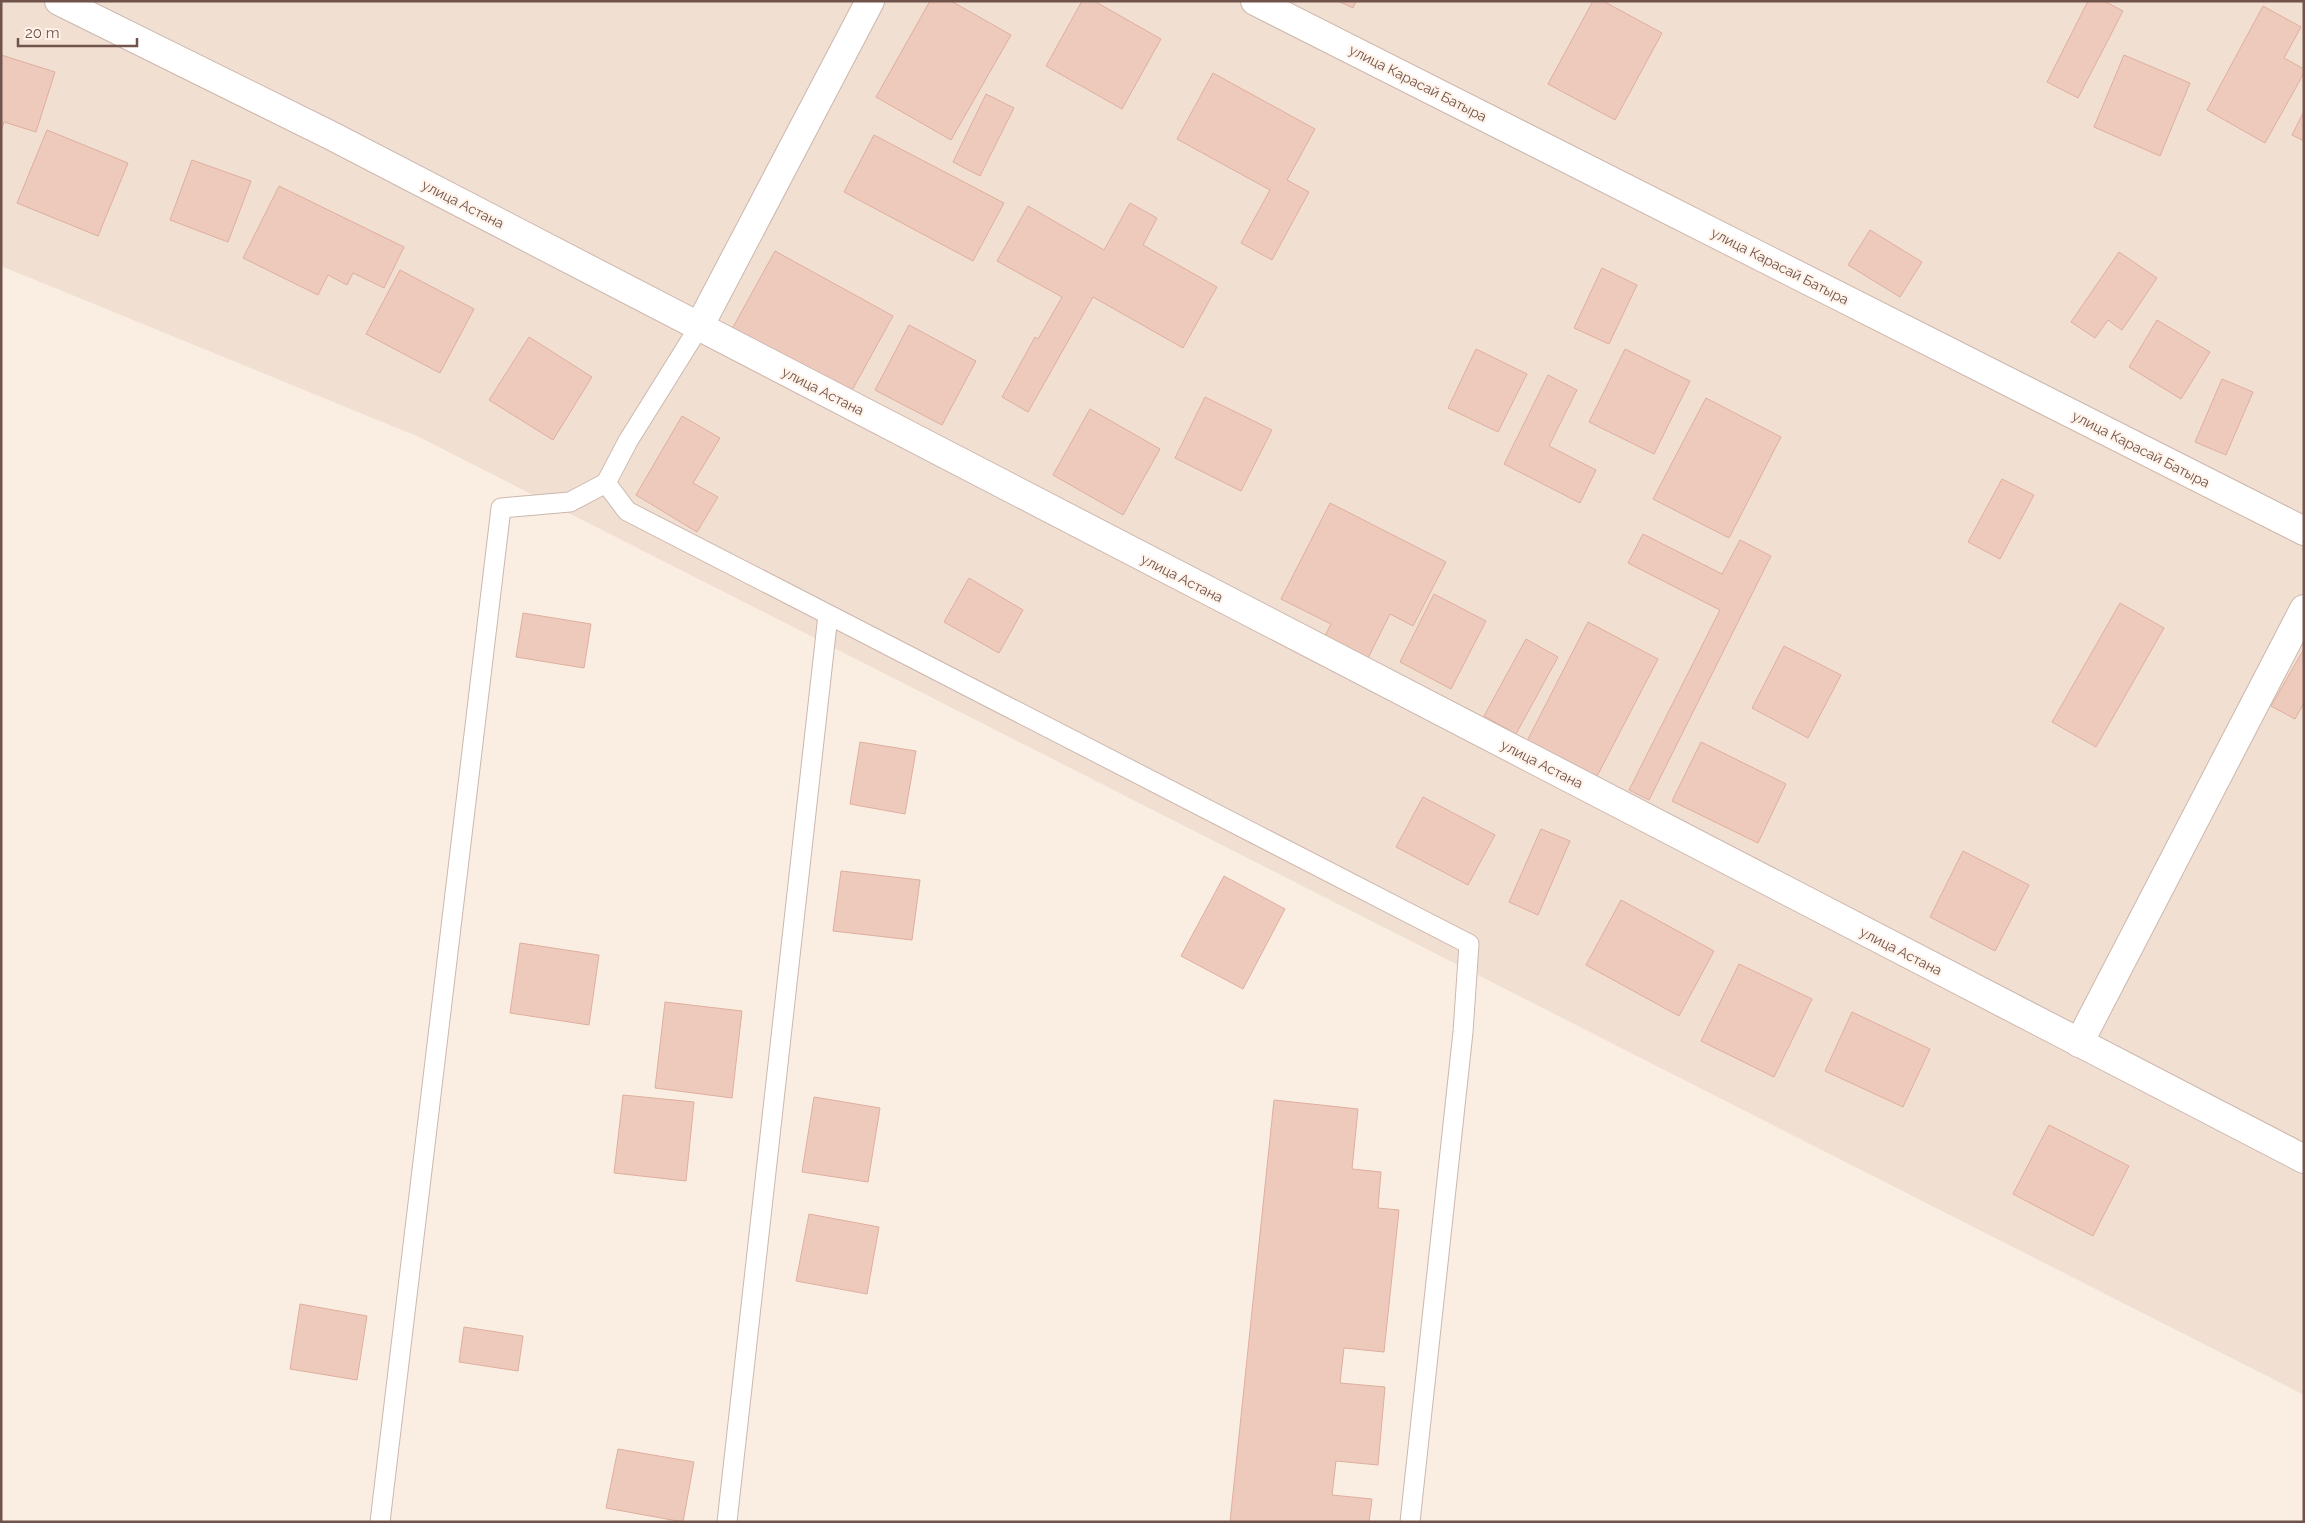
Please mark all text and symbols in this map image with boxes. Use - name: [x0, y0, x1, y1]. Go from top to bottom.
- scale bar: [18, 15, 136, 47]
- text: 20 m: [25, 24, 60, 42]
- street label: улица Карасай Батыра: [1347, 41, 1489, 125]
- street label: улица Астана: [419, 176, 507, 232]
- street label: улица Карасай Батыра: [1709, 224, 1851, 308]
- street label: улица Астана: [779, 363, 867, 419]
- street label: улица Карасай Батыра: [2070, 407, 2212, 491]
- street label: улица Астана: [1138, 550, 1226, 606]
- street label: улица Астана: [1498, 736, 1586, 792]
- street label: улица Астана: [1857, 923, 1945, 979]

